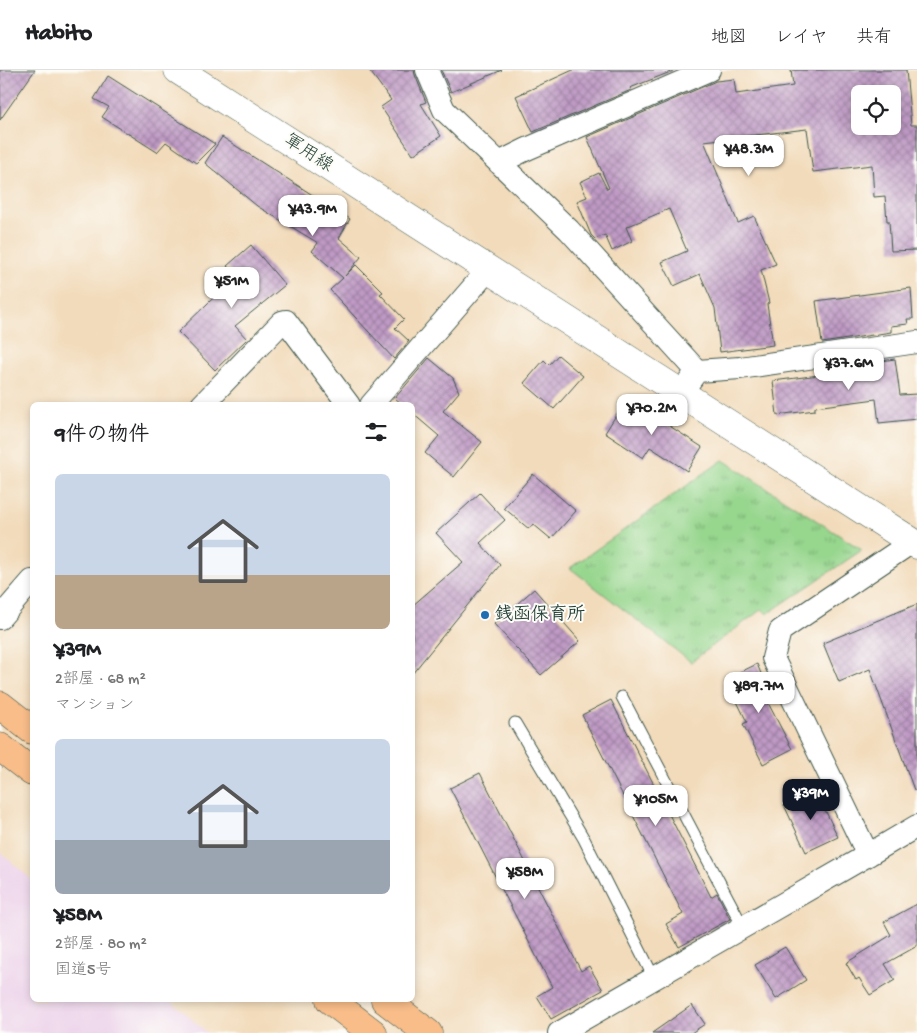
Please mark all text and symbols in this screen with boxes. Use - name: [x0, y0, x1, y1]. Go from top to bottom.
- text: Habito: [25, 20, 92, 49]
- text: 地図: [711, 28, 747, 49]
- text: レイヤ: [775, 28, 828, 49]
- text: 共有: [856, 28, 892, 49]
- map controls: [851, 85, 901, 135]
- button: locate: [851, 85, 901, 135]
- street label: 軍用線: [280, 130, 337, 178]
- pin: ¥48.3M: [708, 134, 790, 177]
- text: ¥48.3M: [725, 141, 773, 160]
- pin: ¥43.9M: [272, 194, 354, 237]
- text: ¥43.9M: [289, 201, 337, 220]
- pin: ¥51M: [202, 266, 262, 309]
- text: ¥51M: [215, 273, 249, 292]
- pin: ¥37.6M: [808, 348, 890, 391]
- text: ¥37.6M: [825, 355, 873, 374]
- pin: ¥70.2M: [611, 394, 693, 436]
- text: ¥70.2M: [628, 400, 676, 419]
- icon: filters: [362, 418, 390, 446]
- text: 9件の物件: [55, 424, 150, 449]
- icon: home: [178, 506, 268, 596]
- place label: 銭函保育所: [495, 604, 585, 626]
- marker: 銭函保育所: [479, 609, 491, 621]
- text: ¥39M: [55, 639, 101, 664]
- text: 2部屋 · 68 m²: [55, 671, 146, 690]
- pin: ¥89.7M: [718, 672, 800, 714]
- text: ¥89.7M: [735, 678, 783, 697]
- text: マンション: [55, 697, 134, 716]
- icon: home: [178, 771, 268, 861]
- pin: ¥39M: [781, 778, 841, 821]
- pin: ¥105M: [621, 784, 691, 827]
- text: ¥39M: [794, 785, 828, 804]
- text: ¥105M: [635, 791, 677, 810]
- pin: ¥58M: [495, 858, 555, 900]
- text: ¥58M: [507, 864, 543, 883]
- text: ¥58M: [55, 904, 102, 929]
- text: 2部屋 · 80 m²: [55, 936, 147, 955]
- text: 国道5号: [55, 962, 111, 981]

